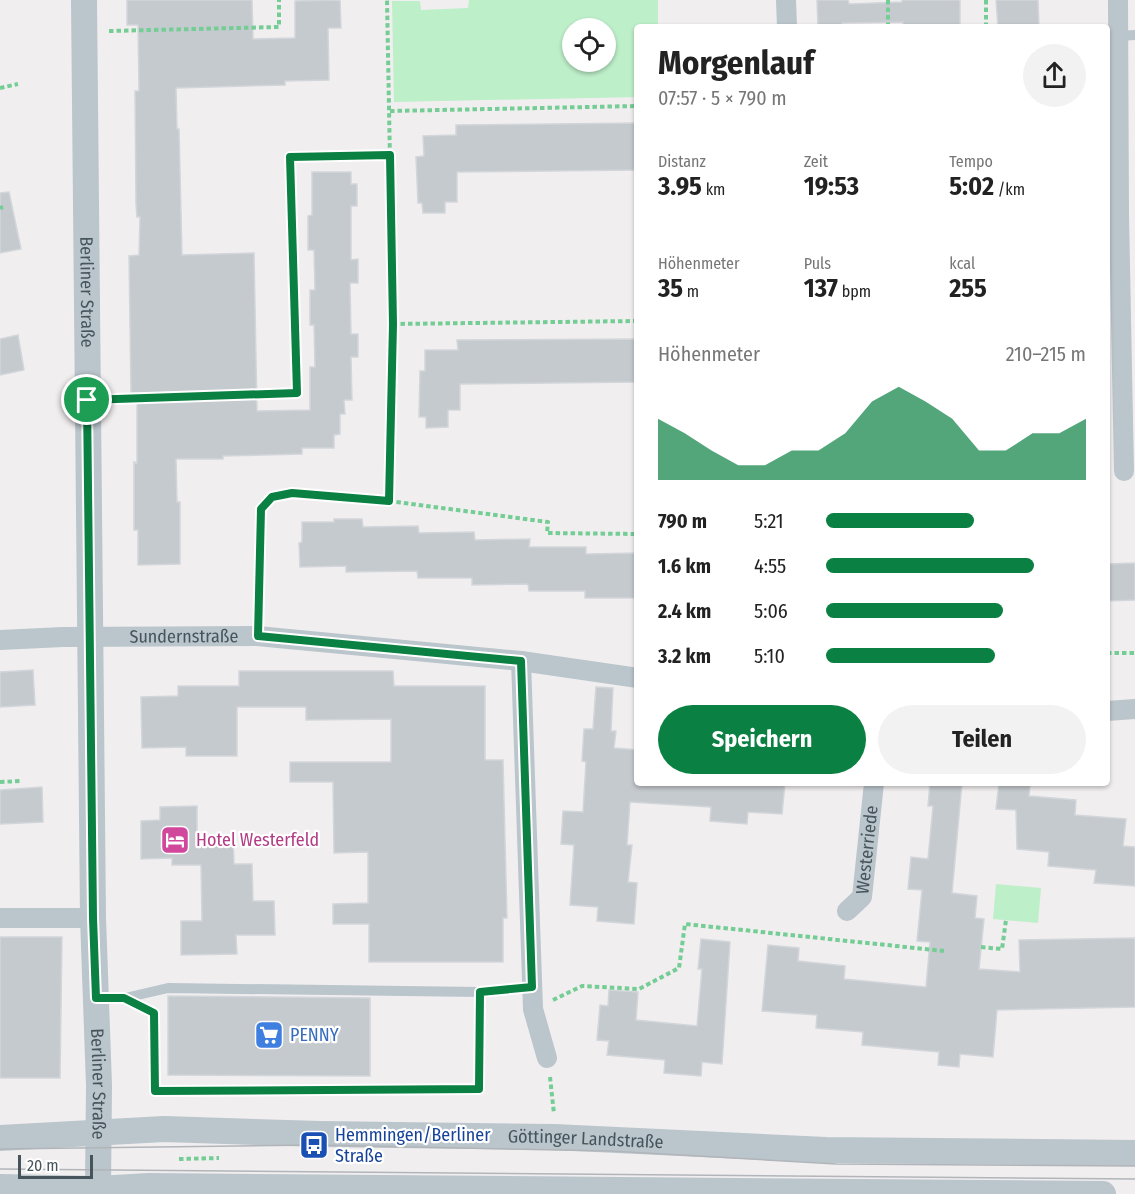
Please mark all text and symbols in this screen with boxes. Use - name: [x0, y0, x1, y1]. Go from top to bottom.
- map controls: [562, 18, 616, 72]
- button: locate: [562, 18, 616, 72]
- text: Morgenlauf: [658, 43, 814, 83]
- button: share: [1023, 44, 1086, 107]
- text: 07:57 · 5 × 790 m: [658, 86, 787, 110]
- text: Distanz: [658, 152, 706, 171]
- text: Zeit: [804, 152, 828, 171]
- text: Tempo: [949, 152, 993, 171]
- text: 3.95: [658, 171, 702, 202]
- text: 19:53: [804, 171, 859, 202]
- text: 5:02: [949, 171, 994, 202]
- text: km: [702, 180, 725, 199]
- text: /km: [994, 180, 1025, 199]
- street label: Berliner Straße: [75, 236, 98, 348]
- text: Höhenmeter: [658, 254, 740, 273]
- text: Puls: [804, 254, 831, 273]
- text: kcal: [949, 254, 975, 273]
- text: 35: [658, 273, 683, 304]
- text: 137: [804, 273, 838, 304]
- text: 255: [949, 273, 987, 304]
- text: m: [683, 282, 699, 301]
- text: bpm: [838, 282, 871, 301]
- text: Höhenmeter: [658, 342, 760, 366]
- text: 210–215 m: [1006, 342, 1086, 366]
- pin: [61, 374, 112, 425]
- icon: arrive: [70, 383, 103, 416]
- text: 790 m: [658, 509, 707, 533]
- text: 5:21: [754, 509, 784, 533]
- text: 1.6 km: [658, 554, 711, 578]
- text: 4:55: [754, 554, 786, 578]
- text: 2.4 km: [658, 599, 711, 623]
- text: 5:06: [754, 599, 788, 623]
- street label: Sundernstraße: [129, 625, 239, 648]
- text: 3.2 km: [658, 644, 711, 668]
- text: 5:10: [754, 644, 785, 668]
- button: Speichern: [658, 705, 866, 774]
- button: Teilen: [878, 705, 1086, 774]
- street label: Westerriede: [851, 804, 883, 895]
- hotel icon: Hotel Westerfeld: [159, 824, 191, 856]
- place label: Hotel Westerfeld: [196, 829, 319, 851]
- supermarket icon: PENNY: [253, 1019, 285, 1051]
- place label: PENNY: [290, 1024, 339, 1046]
- street label: Berliner Straße: [86, 1028, 110, 1140]
- place label: Hemmingen/Berliner Straße: [335, 1124, 491, 1167]
- street label: Göttinger Landstraße: [508, 1125, 664, 1153]
- bus stop icon: Hemmingen/Berliner Straße: [298, 1129, 330, 1161]
- scale bar: [18, 1152, 93, 1180]
- text: 20 m: [27, 1156, 58, 1175]

